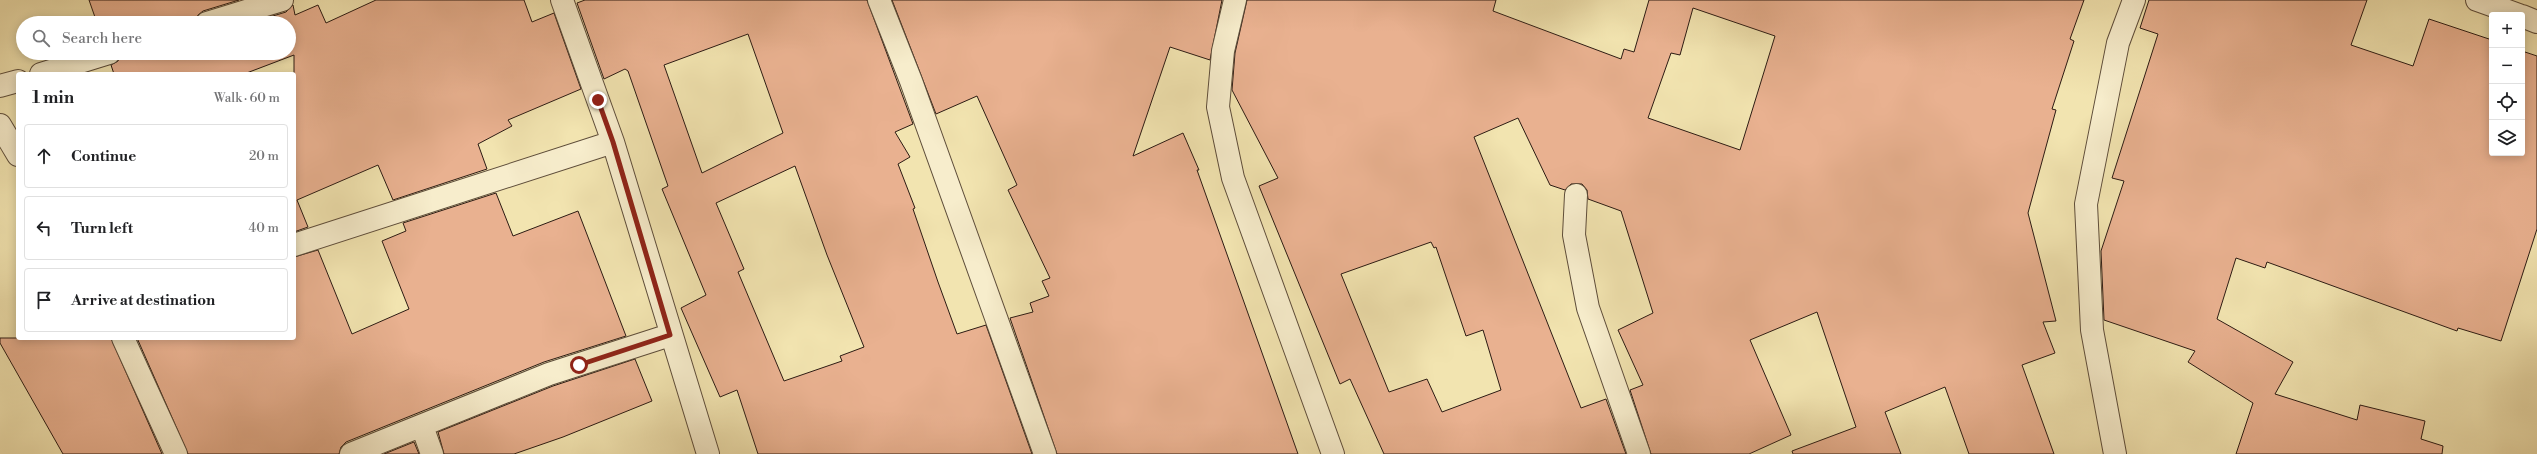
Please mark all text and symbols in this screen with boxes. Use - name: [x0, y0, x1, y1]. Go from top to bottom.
- map controls: [2489, 12, 2525, 156]
- button: +: [2489, 12, 2525, 48]
- search box: [16, 16, 296, 60]
- icon: search: [30, 27, 52, 49]
- text: Search here: [62, 29, 142, 48]
- button: −: [2489, 48, 2525, 84]
- button: locate: [2489, 84, 2525, 120]
- text: 1 min: [32, 87, 74, 109]
- text: Walk · 60 m: [214, 90, 280, 106]
- route end: [589, 91, 607, 109]
- button: layers: [2489, 120, 2525, 156]
- icon: ahead: [33, 145, 55, 167]
- text: Continue: [71, 147, 136, 166]
- text: 20 m: [249, 148, 279, 164]
- icon: left: [33, 217, 55, 239]
- text: Turn left: [71, 219, 133, 238]
- text: 40 m: [249, 220, 279, 236]
- icon: arrive: [33, 289, 55, 311]
- text: Arrive at destination: [71, 291, 215, 310]
- route start: [570, 356, 588, 374]

